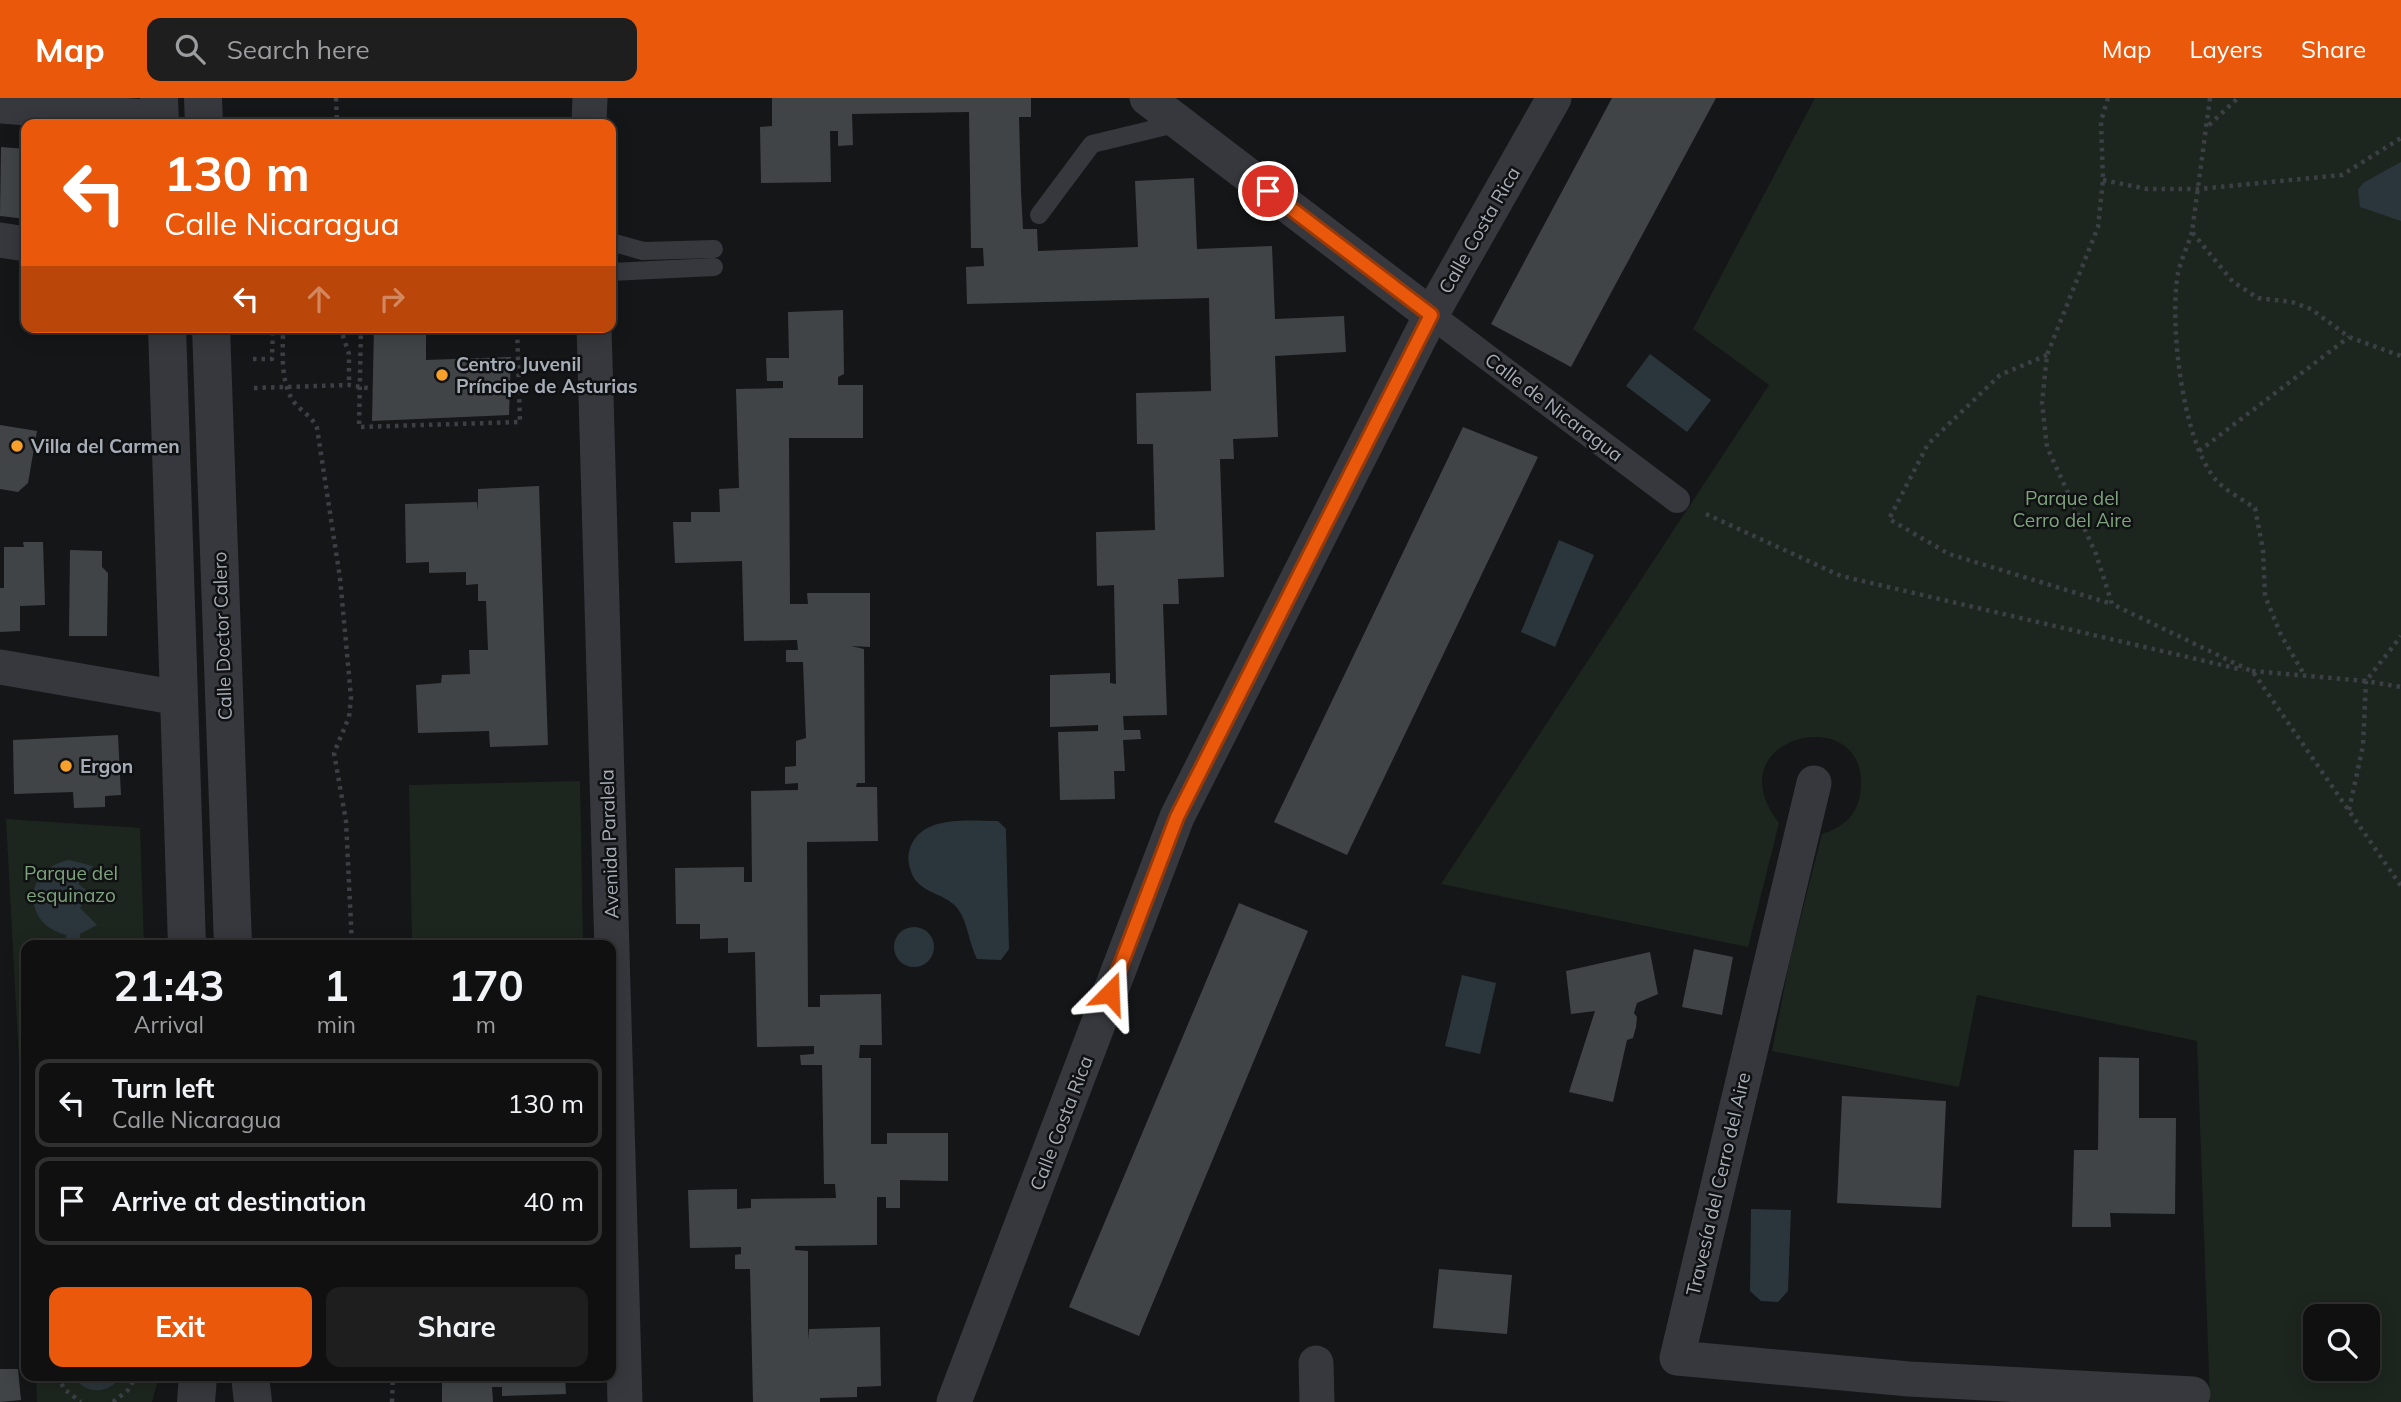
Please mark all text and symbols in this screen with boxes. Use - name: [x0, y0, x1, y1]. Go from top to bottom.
- search box: [147, 18, 637, 81]
- text: Map: [35, 29, 105, 70]
- icon: search: [171, 30, 209, 68]
- text: Search here: [227, 33, 370, 66]
- text: Map: [2102, 34, 2151, 64]
- text: Layers: [2189, 34, 2263, 64]
- text: Share: [2301, 34, 2366, 64]
- text: 130 m: [164, 142, 310, 203]
- icon: left: [49, 147, 140, 238]
- pin: [1238, 161, 1298, 221]
- street label: Calle Costa Rica: [1433, 162, 1525, 298]
- icon: arrive: [1249, 172, 1287, 210]
- text: Calle Nicaragua: [164, 203, 400, 243]
- icon: left: [227, 280, 265, 318]
- icon: ahead: [300, 280, 338, 318]
- icon: right: [373, 280, 411, 318]
- street label: Calle de Nicaragua: [1480, 347, 1628, 467]
- place label: Centro Juvenil Príncipe de Asturias: [456, 352, 637, 398]
- marker: Centro Juvenil Príncipe de Asturias: [434, 367, 450, 383]
- place label: Villa del Carmen: [30, 434, 180, 458]
- marker: Villa del Carmen: [9, 438, 25, 454]
- park label: Parque del Cerro del Aire: [2013, 486, 2131, 532]
- street label: Calle Doctor Calero: [207, 551, 237, 721]
- place label: Ergon: [80, 754, 133, 778]
- marker: Ergon: [58, 758, 74, 774]
- street label: Avenida Paralela: [594, 769, 624, 919]
- park label: Parque del esquinazo: [24, 861, 118, 907]
- position arrow: [1073, 956, 1147, 1030]
- text: 21:43: [113, 959, 224, 1012]
- text: 1: [324, 959, 349, 1012]
- text: 170: [448, 959, 524, 1012]
- text: Arrival: [134, 1010, 204, 1039]
- text: min: [317, 1010, 356, 1039]
- text: m: [476, 1010, 496, 1039]
- street label: Calle Costa Rica: [1024, 1052, 1098, 1194]
- street label: Travesía del Cerro del Aire: [1681, 1070, 1755, 1298]
- text: Turn left: [112, 1072, 214, 1105]
- icon: left: [53, 1084, 91, 1122]
- text: 130 m: [508, 1087, 584, 1120]
- text: Calle Nicaragua: [112, 1105, 281, 1134]
- icon: arrive: [53, 1182, 91, 1220]
- text: Arrive at destination: [112, 1185, 367, 1218]
- text: 40 m: [523, 1185, 584, 1218]
- button: Exit: [49, 1287, 312, 1367]
- button: Share: [326, 1287, 588, 1367]
- map controls: [2303, 1304, 2380, 1381]
- button: search: [2303, 1304, 2380, 1381]

